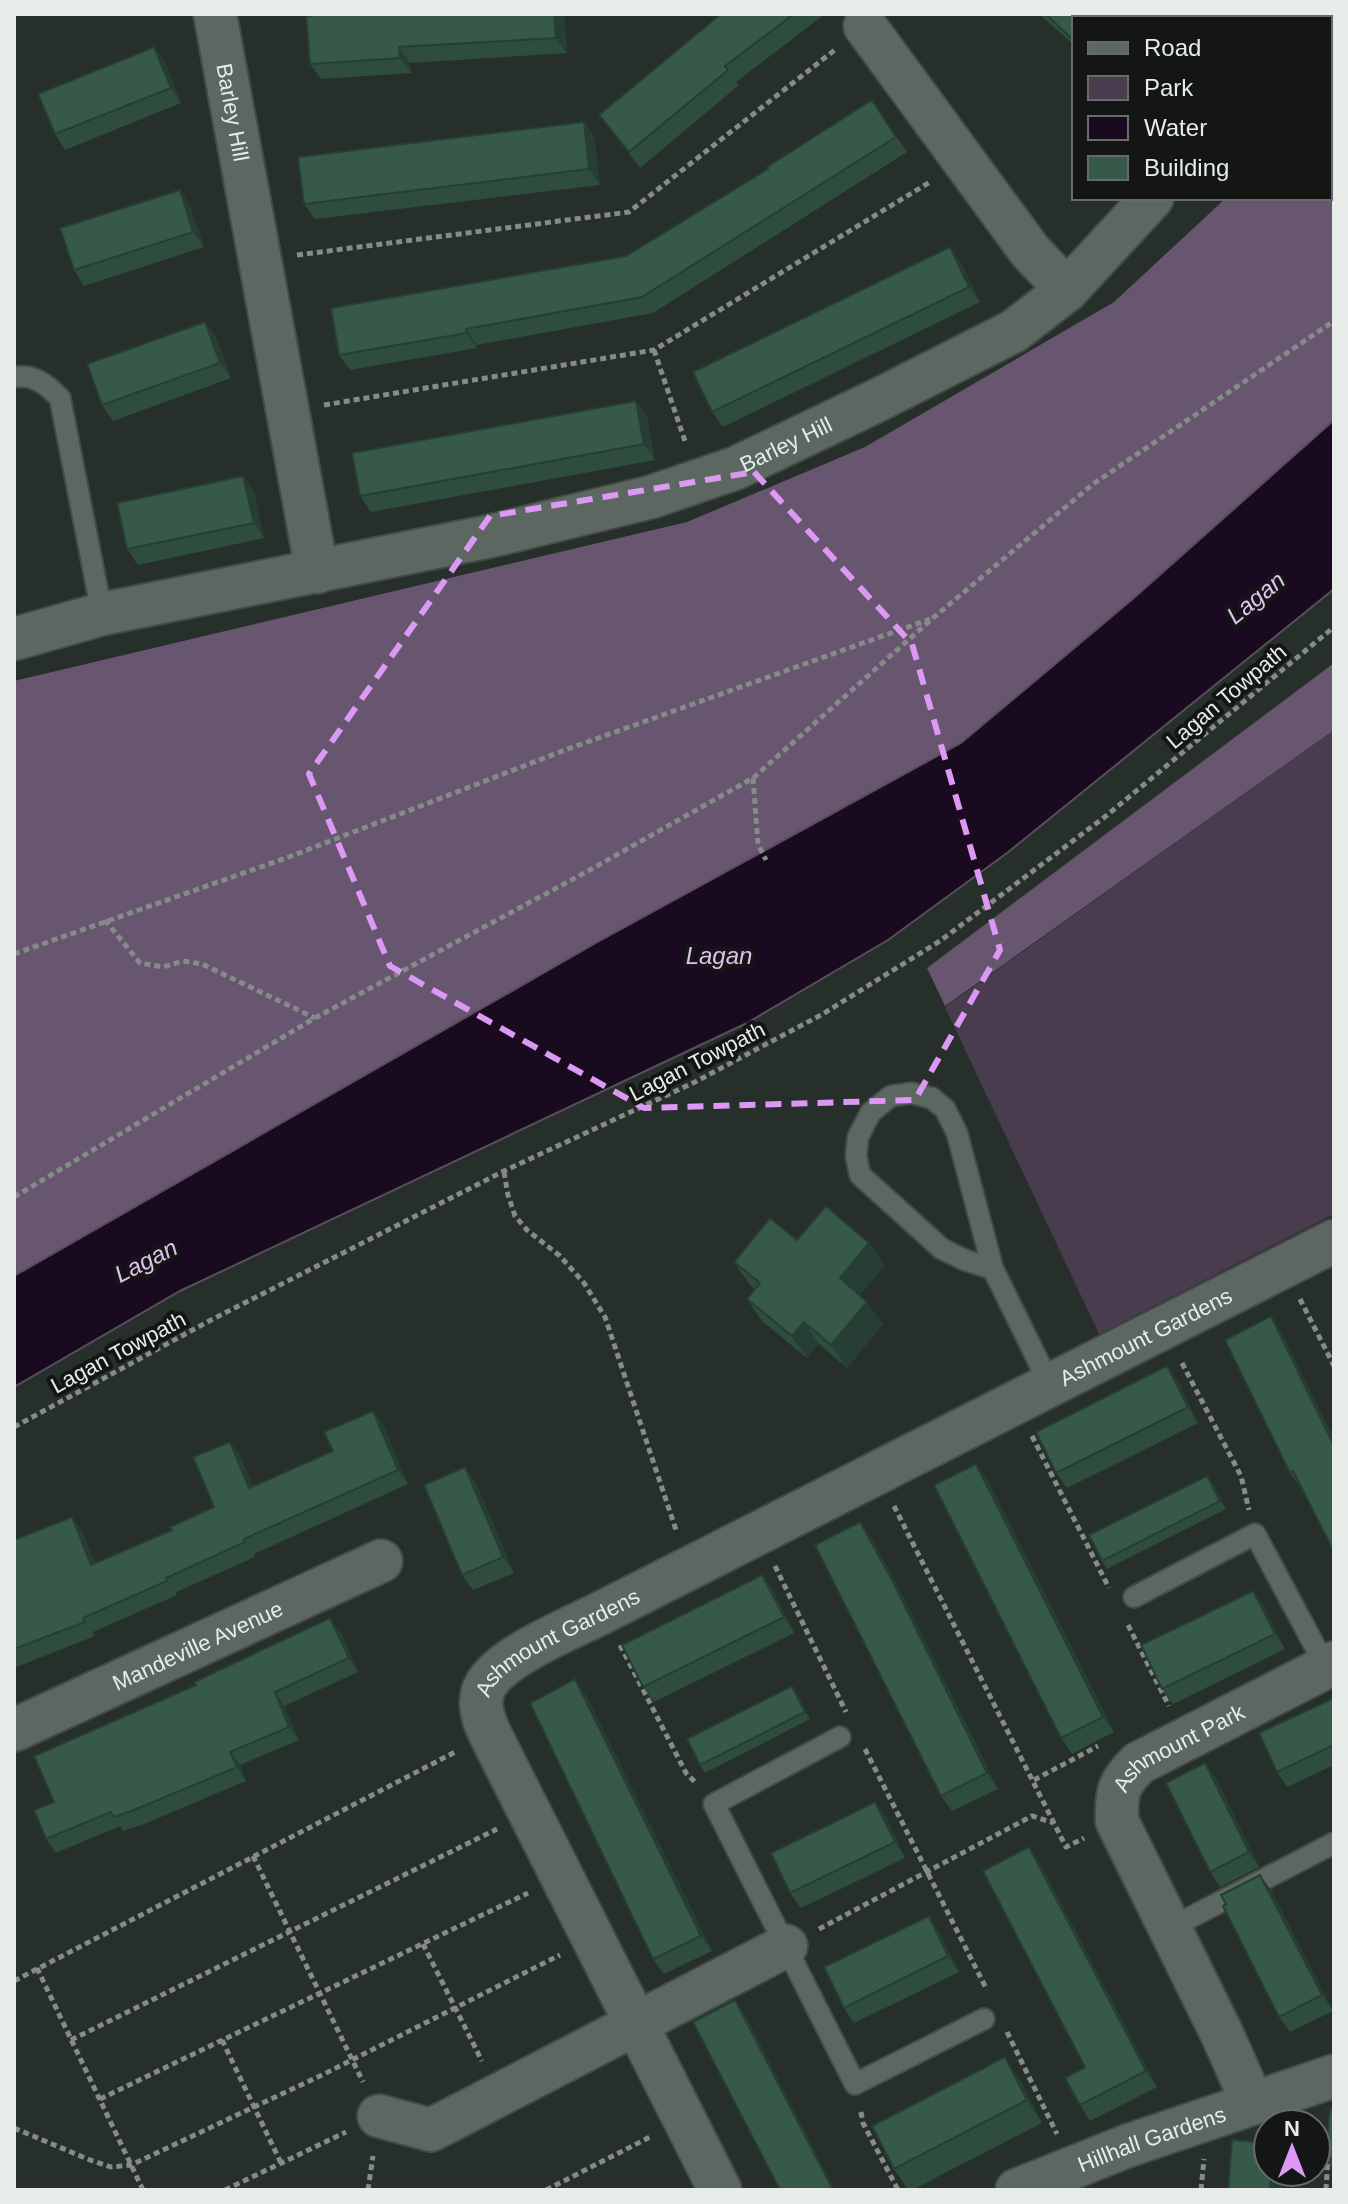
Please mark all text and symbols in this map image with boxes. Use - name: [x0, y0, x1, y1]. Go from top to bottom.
- legend: [1072, 16, 1332, 200]
- text: Road: [1144, 34, 1201, 61]
- street label: Barley Hill: [211, 61, 254, 163]
- text: Park: [1144, 74, 1194, 101]
- text: Water: [1144, 114, 1207, 141]
- text: Building: [1144, 154, 1229, 181]
- street label: Barley Hill: [736, 412, 836, 477]
- water label: Lagan: [1221, 566, 1290, 629]
- street label: Lagan Towpath: [1161, 639, 1291, 754]
- water label: Lagan: [686, 942, 752, 969]
- street label: Lagan Towpath: [625, 1017, 769, 1106]
- water label: Lagan: [110, 1233, 182, 1288]
- street label: Ashmount Gardens: [1056, 1283, 1236, 1391]
- street label: Lagan Towpath: [47, 1306, 190, 1398]
- street label: Ashmount Gardens: [470, 1584, 644, 1700]
- street label: Mandeville Avenue: [109, 1596, 287, 1696]
- street label: Ashmount Park: [1108, 1699, 1249, 1796]
- street label: Hillhall Gardens: [1074, 2102, 1229, 2177]
- north arrow: [1252, 2108, 1332, 2188]
- text: N: [1284, 2116, 1300, 2141]

